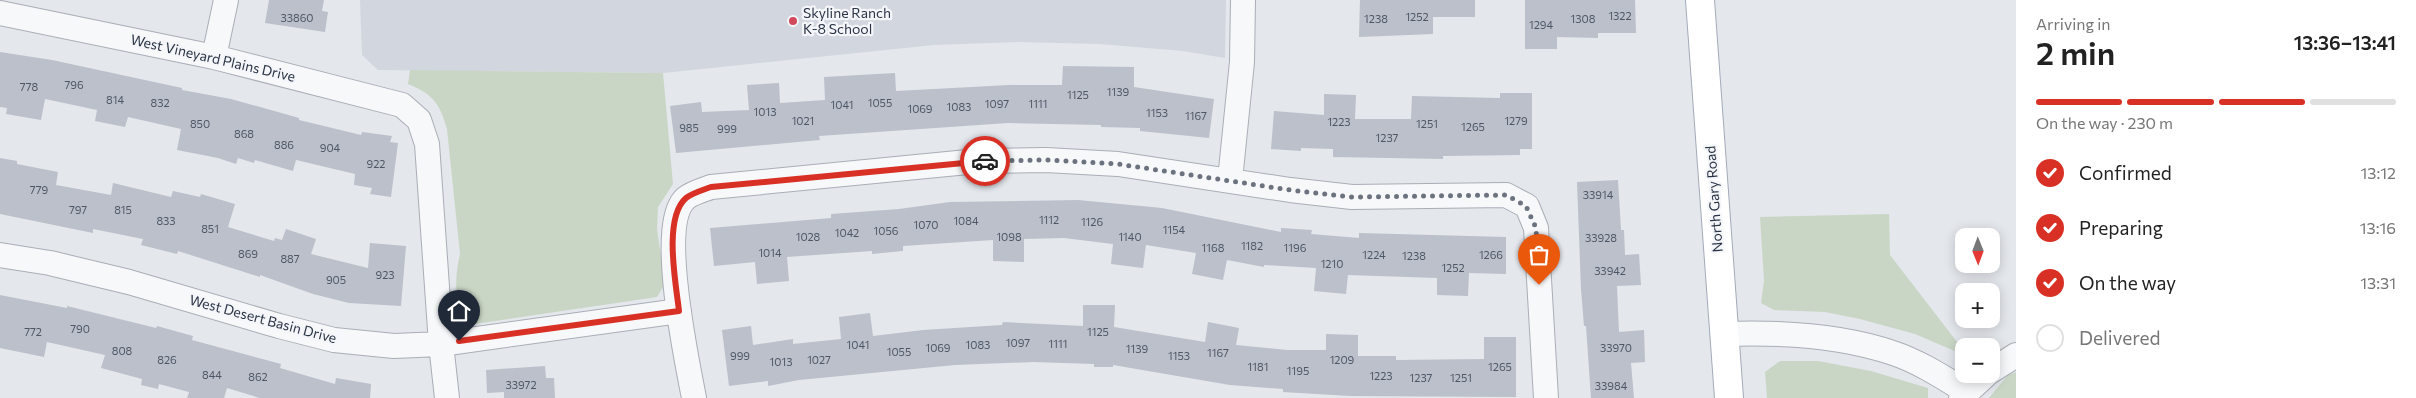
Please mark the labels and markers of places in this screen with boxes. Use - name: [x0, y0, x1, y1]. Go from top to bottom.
- place label: Skyline Ranch K-8 School: [803, 4, 891, 37]
- marker: Skyline Ranch K-8 School: [787, 15, 799, 27]
- pin: [1518, 234, 1560, 285]
- pin: [438, 290, 480, 341]

